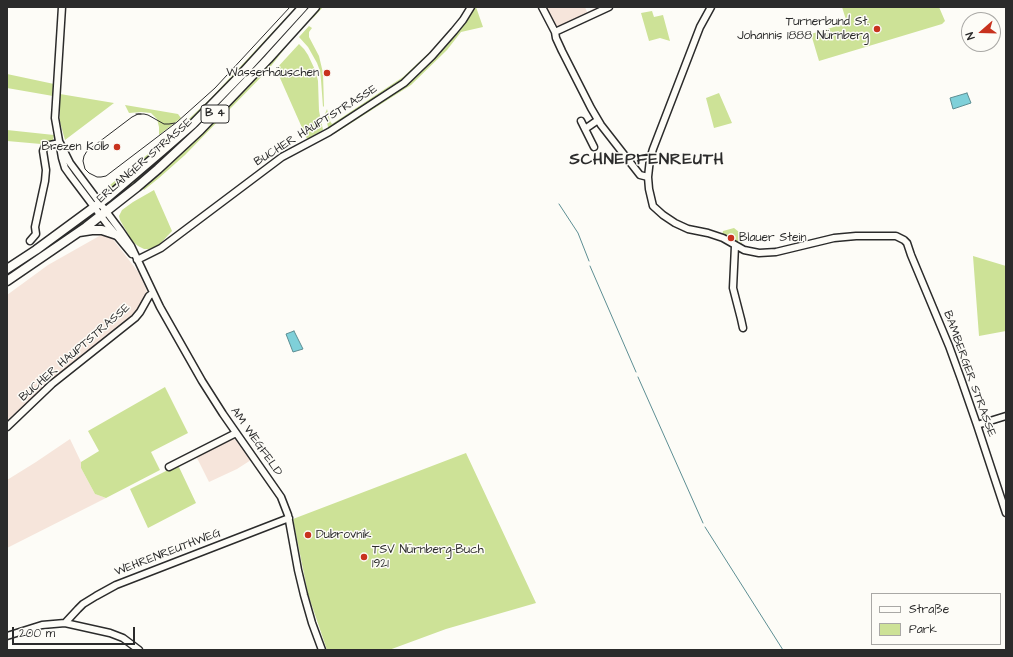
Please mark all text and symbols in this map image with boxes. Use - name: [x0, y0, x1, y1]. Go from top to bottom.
- north arrow: [961, 12, 1001, 52]
- place label: Turnerbund St. Johannis 1888 Nürnberg: [737, 15, 869, 43]
- marker: Turnerbund St. Johannis 1888 Nürnberg: [872, 24, 882, 34]
- text: N: [962, 30, 978, 42]
- place label: Wasserhäuschen: [226, 66, 319, 80]
- marker: Wasserhäuschen: [322, 68, 332, 78]
- street label: BUCHER HAUPTSTRASSE: [252, 82, 380, 170]
- road number: B 4: [201, 105, 229, 123]
- street label: ERLANGER STRASSE: [94, 116, 196, 206]
- place label: Brezen Kolb: [41, 140, 109, 154]
- marker: Brezen Kolb: [112, 142, 122, 152]
- district label: SCHNEPFENREUTH: [569, 151, 725, 171]
- place label: Blauer Stein: [739, 231, 806, 245]
- marker: Blauer Stein: [726, 233, 736, 243]
- street label: BUCHER HAUPTSTRASSE: [17, 301, 133, 405]
- street label: BAMBERGER STRASSE: [939, 309, 999, 439]
- street label: AM WEGFELD: [227, 405, 285, 479]
- street label: WEHRENREUTHWEG: [113, 526, 223, 580]
- place label: Dubrovnik: [316, 528, 371, 542]
- marker: Dubrovnik: [303, 530, 313, 540]
- place label: TSV Nürnberg-Buch 1921: [372, 543, 484, 571]
- marker: TSV Nürnberg-Buch 1921: [359, 552, 369, 562]
- legend: [871, 593, 1001, 645]
- text: Straße: [909, 601, 949, 618]
- scale bar: [14, 619, 137, 645]
- text: Park: [909, 621, 937, 638]
- text: 200 m: [19, 625, 55, 642]

